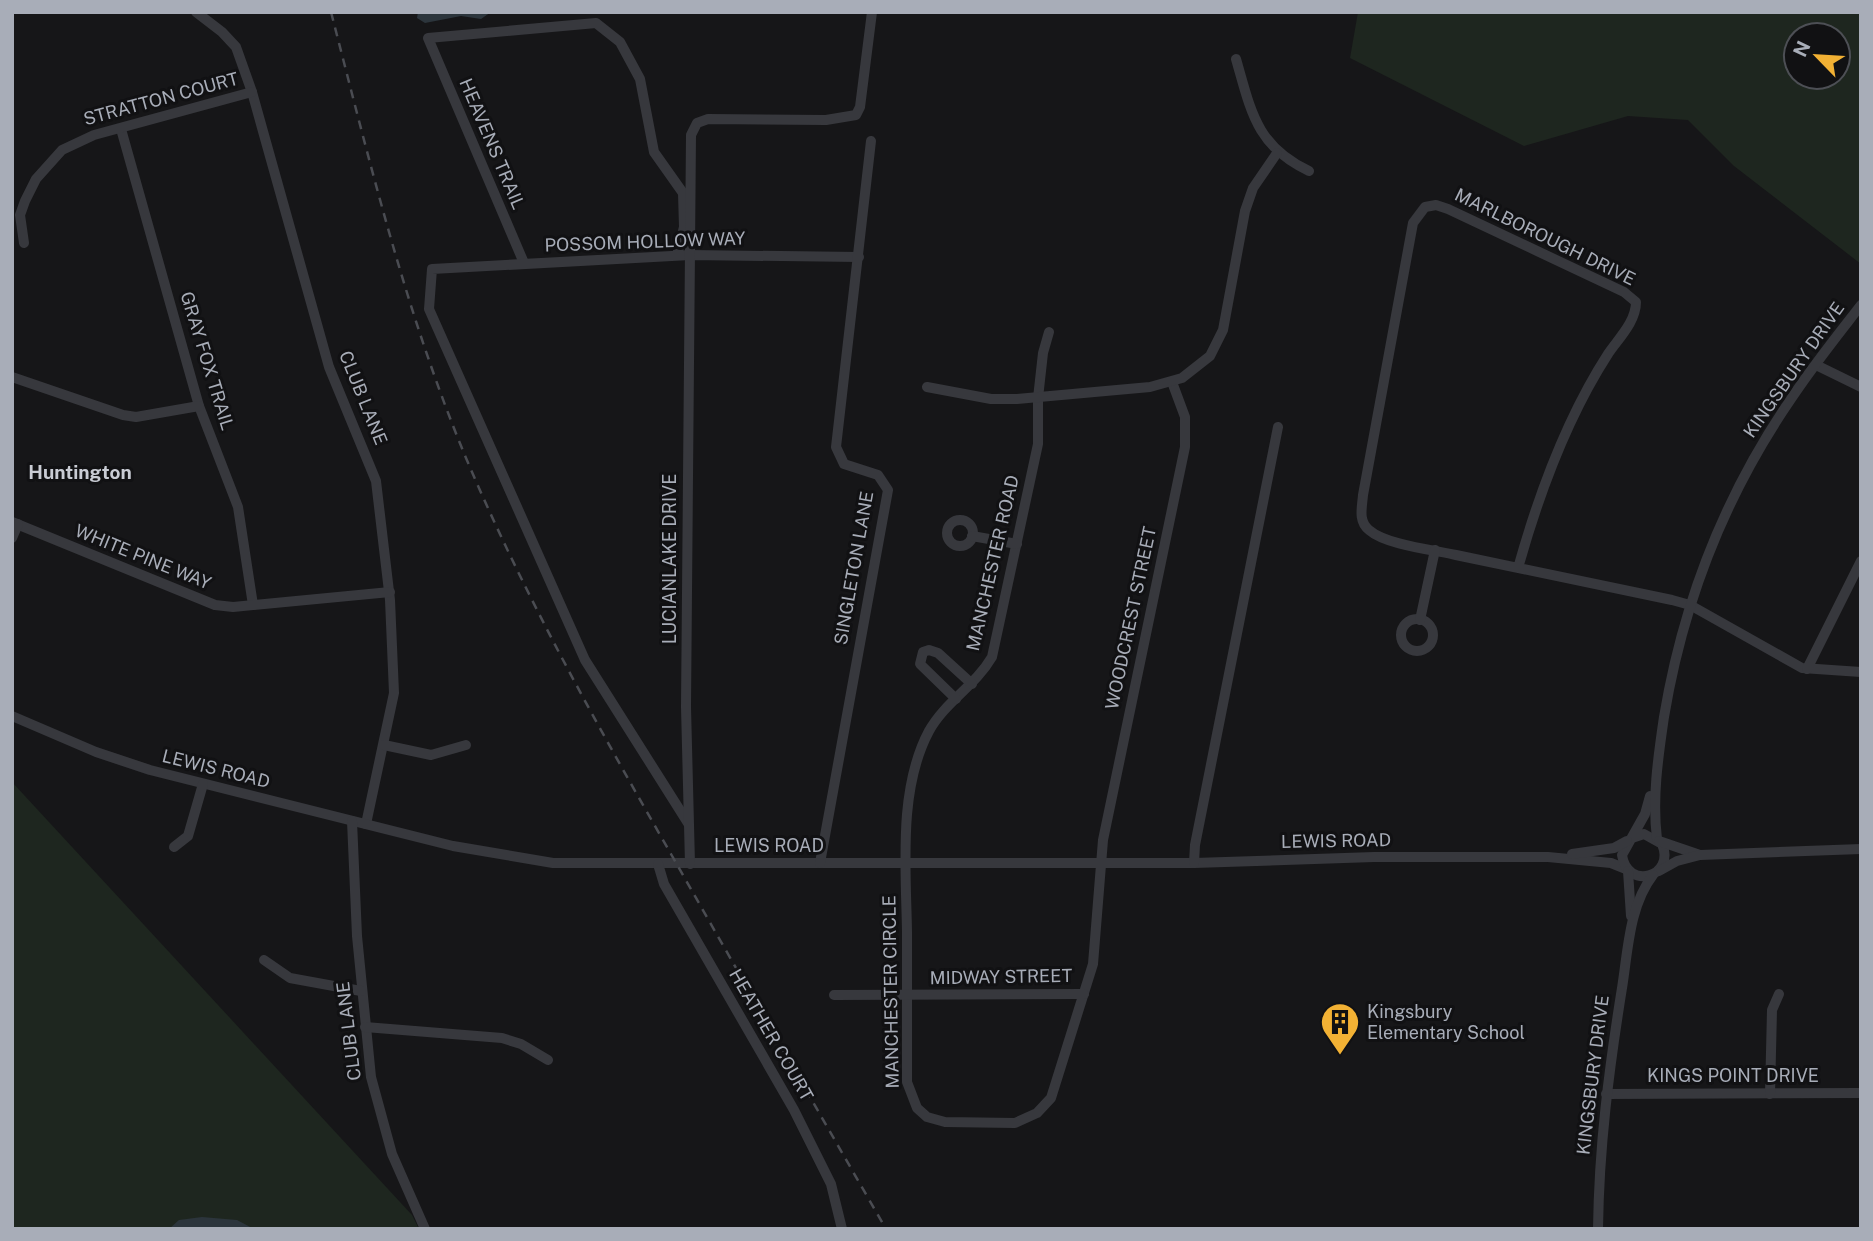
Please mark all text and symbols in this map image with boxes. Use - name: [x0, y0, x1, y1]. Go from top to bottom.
- north arrow: [1782, 21, 1852, 91]
- text: N: [1788, 37, 1815, 60]
- street label: STRATTON COURT: [81, 68, 241, 129]
- street label: HEAVENS TRAIL: [455, 75, 530, 212]
- street label: MARLBOROUGH DRIVE: [1451, 184, 1639, 289]
- street label: POSSOM HOLLOW WAY: [544, 227, 746, 256]
- street label: GRAY FOX TRAIL: [176, 289, 239, 433]
- street label: KINGSBURY DRIVE: [1739, 298, 1848, 442]
- street label: CLUB LANE: [335, 348, 392, 448]
- district label: Huntington: [28, 461, 132, 483]
- street label: MANCHESTER ROAD: [962, 473, 1023, 653]
- street label: LUCIANLAKE DRIVE: [659, 474, 680, 644]
- street label: SINGLETON LANE: [830, 489, 877, 646]
- street label: WHITE PINE WAY: [72, 520, 214, 593]
- street label: WOODCREST STREET: [1101, 524, 1160, 711]
- street label: LEWIS ROAD: [160, 745, 272, 792]
- street label: LEWIS ROAD: [1281, 829, 1391, 852]
- street label: LEWIS ROAD: [714, 835, 824, 856]
- street label: MANCHESTER CIRCLE: [878, 895, 903, 1089]
- street label: HEATHER COURT: [725, 965, 818, 1105]
- street label: MIDWAY STREET: [929, 965, 1073, 988]
- street label: CLUB LANE: [332, 980, 365, 1082]
- street label: KINGSBURY DRIVE: [1572, 994, 1613, 1156]
- building icon: Kingsbury Elementary School: [1319, 1001, 1361, 1056]
- place label: Kingsbury Elementary School: [1367, 1001, 1525, 1043]
- street label: KINGS POINT DRIVE: [1647, 1065, 1819, 1086]

